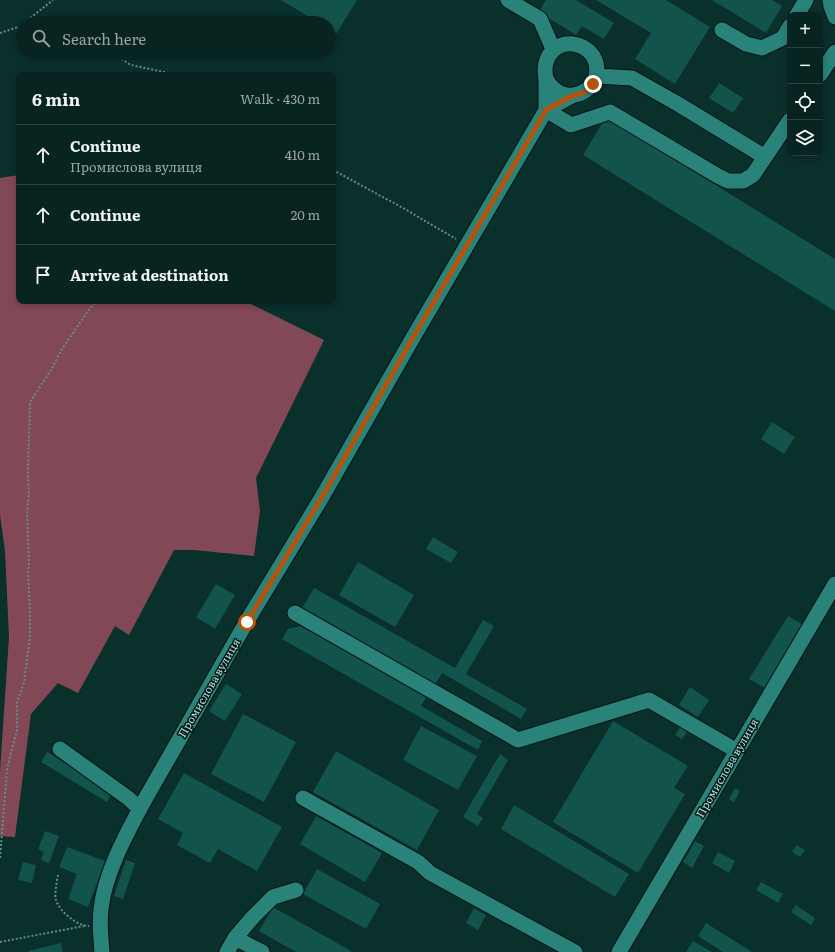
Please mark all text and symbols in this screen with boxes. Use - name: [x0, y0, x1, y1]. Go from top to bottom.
- map controls: [787, 12, 823, 156]
- button: +: [787, 12, 823, 48]
- search box: [16, 16, 336, 60]
- icon: search: [30, 27, 52, 49]
- text: Search here: [62, 27, 146, 50]
- button: −: [787, 48, 823, 84]
- route end: [584, 75, 602, 93]
- button: locate: [787, 84, 823, 120]
- text: 6 min: [32, 86, 80, 111]
- text: Walk · 430 m: [240, 89, 320, 108]
- button: layers: [787, 120, 823, 156]
- text: Continue: [70, 134, 140, 157]
- icon: ahead: [32, 144, 54, 166]
- text: 410 m: [285, 145, 320, 164]
- text: Промислова вулиця: [70, 157, 202, 176]
- text: Continue: [70, 203, 140, 226]
- icon: ahead: [32, 204, 54, 226]
- text: 20 m: [291, 205, 320, 224]
- text: Arrive at destination: [70, 263, 229, 286]
- icon: arrive: [32, 264, 54, 286]
- route start: [238, 613, 256, 631]
- street label: Промислова вулиця: [173, 635, 243, 740]
- street label: Промислова вулиця: [691, 715, 761, 820]

